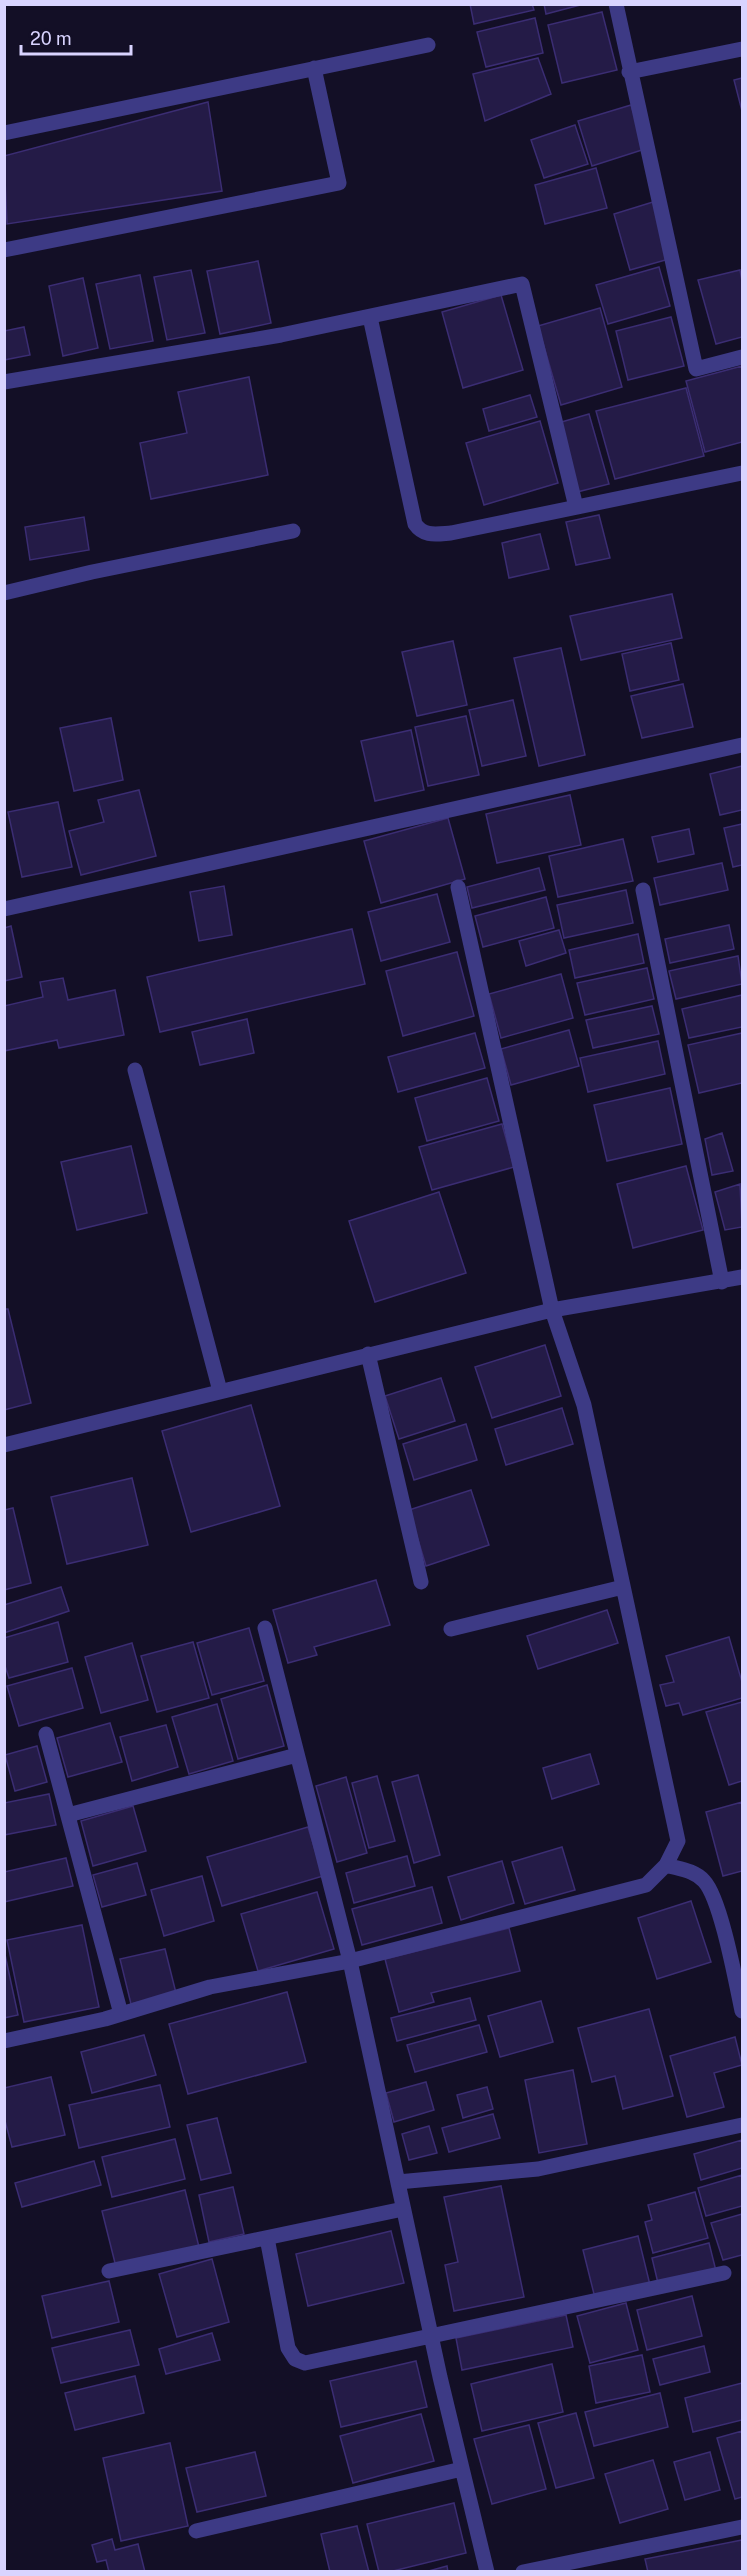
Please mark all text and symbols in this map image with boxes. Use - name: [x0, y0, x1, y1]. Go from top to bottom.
- scale bar: [21, 18, 130, 56]
- text: 20 m: [30, 28, 72, 49]

